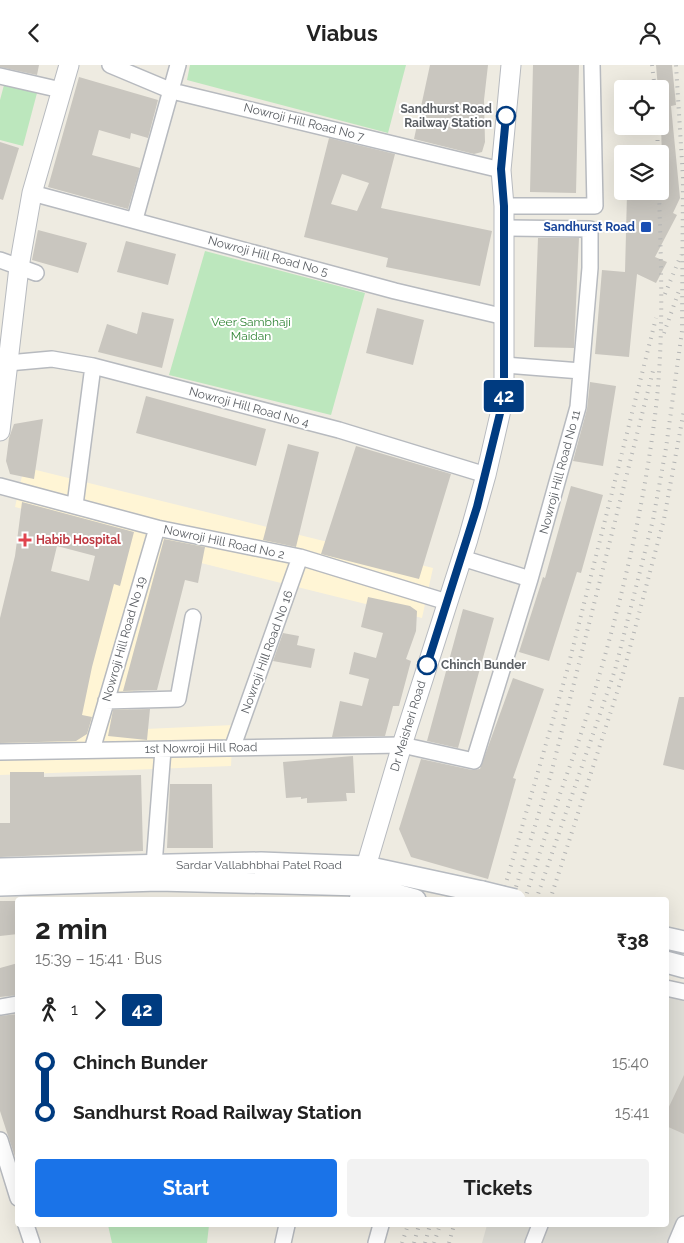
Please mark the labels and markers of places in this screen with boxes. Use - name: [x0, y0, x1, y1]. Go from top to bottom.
- place label: Sandhurst Road Railway Station: [400, 102, 492, 130]
- marker: Sandhurst Road Railway Station: [496, 106, 516, 126]
- place label: Sandhurst Road: [543, 220, 635, 234]
- marker: Sandhurst Road: [639, 220, 653, 234]
- marker: Habib Hospital: [18, 533, 32, 547]
- place label: Habib Hospital: [36, 533, 121, 547]
- marker: Chinch Bunder: [417, 655, 437, 675]
- place label: Chinch Bunder: [441, 658, 526, 672]

